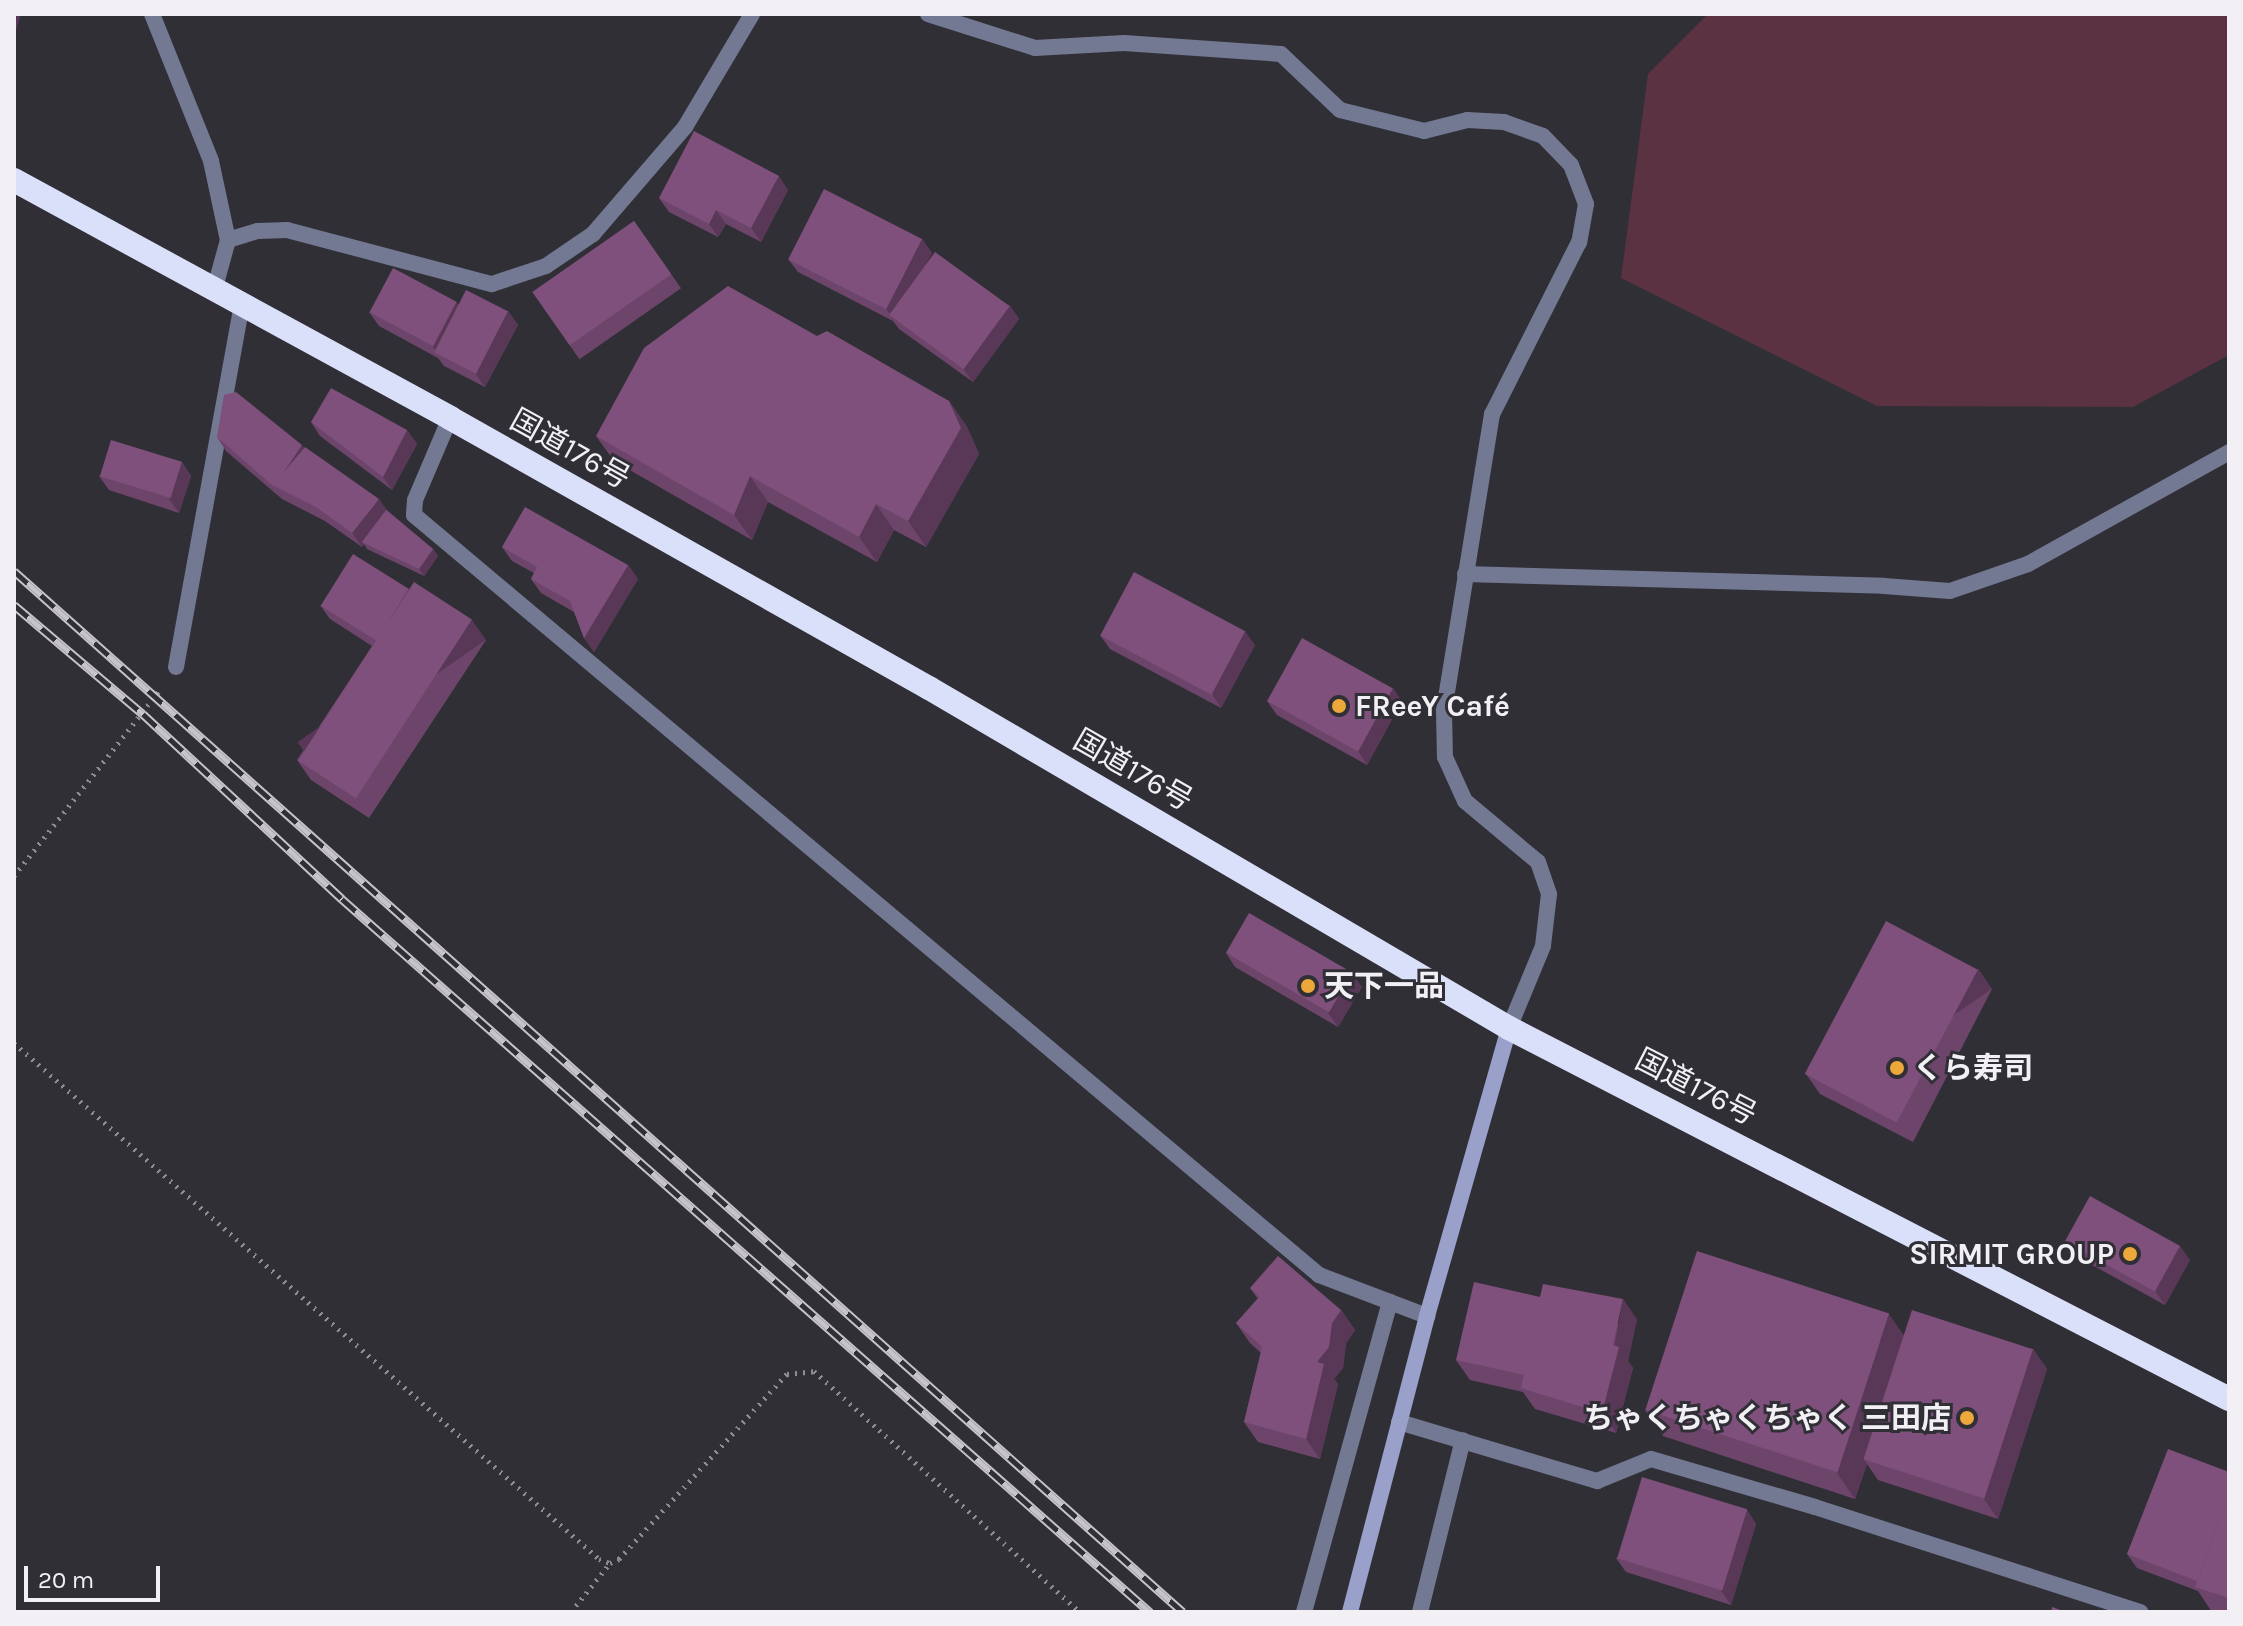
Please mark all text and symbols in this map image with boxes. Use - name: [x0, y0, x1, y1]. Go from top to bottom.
- street label: 国道176号: [504, 401, 636, 497]
- place label: FReeY Café: [1355, 688, 1510, 724]
- marker: FReeY Café: [1330, 697, 1348, 715]
- street label: 国道176号: [1067, 722, 1199, 818]
- place label: 天下一品: [1324, 968, 1444, 1004]
- marker: 天下一品: [1299, 977, 1317, 995]
- street label: 国道176号: [1629, 1041, 1763, 1133]
- place label: くら寿司: [1913, 1050, 2033, 1086]
- marker: くら寿司: [1888, 1059, 1906, 1077]
- place label: SIRMIT GROUP: [1909, 1236, 2114, 1272]
- marker: SIRMIT GROUP: [2121, 1245, 2139, 1263]
- place label: ちゃくちゃくちゃく 三田店: [1583, 1400, 1951, 1436]
- marker: ちゃくちゃくちゃく 三田店: [1958, 1409, 1976, 1427]
- scale bar: [28, 1550, 164, 1600]
- text: 20 m: [38, 1566, 94, 1594]

